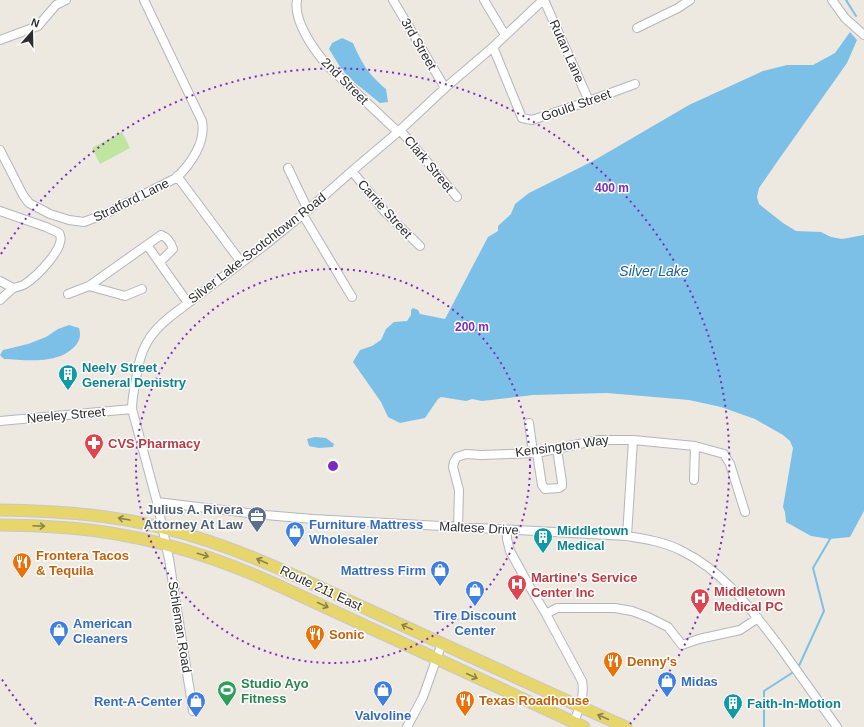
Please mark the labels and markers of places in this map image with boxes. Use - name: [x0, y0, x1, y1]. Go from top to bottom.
- place label: Neely Street General Denistry: [82, 360, 187, 390]
- building icon: Neely Street General Denistry: [57, 363, 79, 391]
- pharmacy icon: CVS Pharmacy: [83, 432, 105, 460]
- place label: CVS Pharmacy: [108, 436, 201, 451]
- centre of rings: [326, 459, 340, 473]
- place label: Julius A. Rivera Attorney At Law: [144, 502, 244, 532]
- office icon: Julius A. Rivera Attorney At Law: [246, 505, 268, 533]
- place label: Furniture Mattress Wholesaler: [309, 517, 423, 547]
- shop icon: Furniture Mattress Wholesaler: [284, 520, 306, 548]
- place label: Middletown Medical: [557, 523, 629, 553]
- building icon: Middletown Medical: [532, 526, 554, 554]
- place label: Frontera Tacos & Tequila: [36, 548, 129, 578]
- restaurant icon: Frontera Tacos & Tequila: [11, 551, 33, 579]
- shop icon: Mattress Firm: [429, 559, 451, 587]
- place label: Mattress Firm: [341, 563, 426, 578]
- place label: Martine's Service Center Inc: [531, 570, 637, 600]
- hospital icon: Martine's Service Center Inc: [506, 573, 528, 601]
- shop icon: Tire Discount Center: [464, 579, 486, 607]
- place label: Middletown Medical PC: [714, 584, 786, 614]
- hospital icon: Middletown Medical PC: [689, 587, 711, 615]
- place label: Tire Discount Center: [434, 608, 517, 638]
- place label: American Cleaners: [73, 616, 132, 646]
- shop icon: American Cleaners: [48, 619, 70, 647]
- restaurant icon: Sonic: [304, 623, 326, 651]
- place label: Sonic: [329, 627, 364, 642]
- restaurant icon: Denny's: [602, 650, 624, 678]
- place label: Denny's: [627, 654, 677, 669]
- shop icon: Midas: [656, 670, 678, 698]
- place label: Midas: [681, 674, 718, 689]
- place label: Studio Ayo Fitness: [241, 676, 309, 706]
- sports icon: Studio Ayo Fitness: [216, 679, 238, 707]
- shop icon: Valvoline: [372, 679, 394, 707]
- restaurant icon: Texas Roadhouse: [454, 689, 476, 717]
- shop icon: Rent-A-Center: [185, 690, 207, 718]
- building icon: Faith-In-Motion: [722, 692, 744, 720]
- place label: Texas Roadhouse: [479, 693, 589, 708]
- place label: Rent-A-Center: [94, 694, 182, 709]
- place label: Faith-In-Motion: [747, 696, 841, 711]
- place label: Valvoline: [355, 708, 411, 723]

